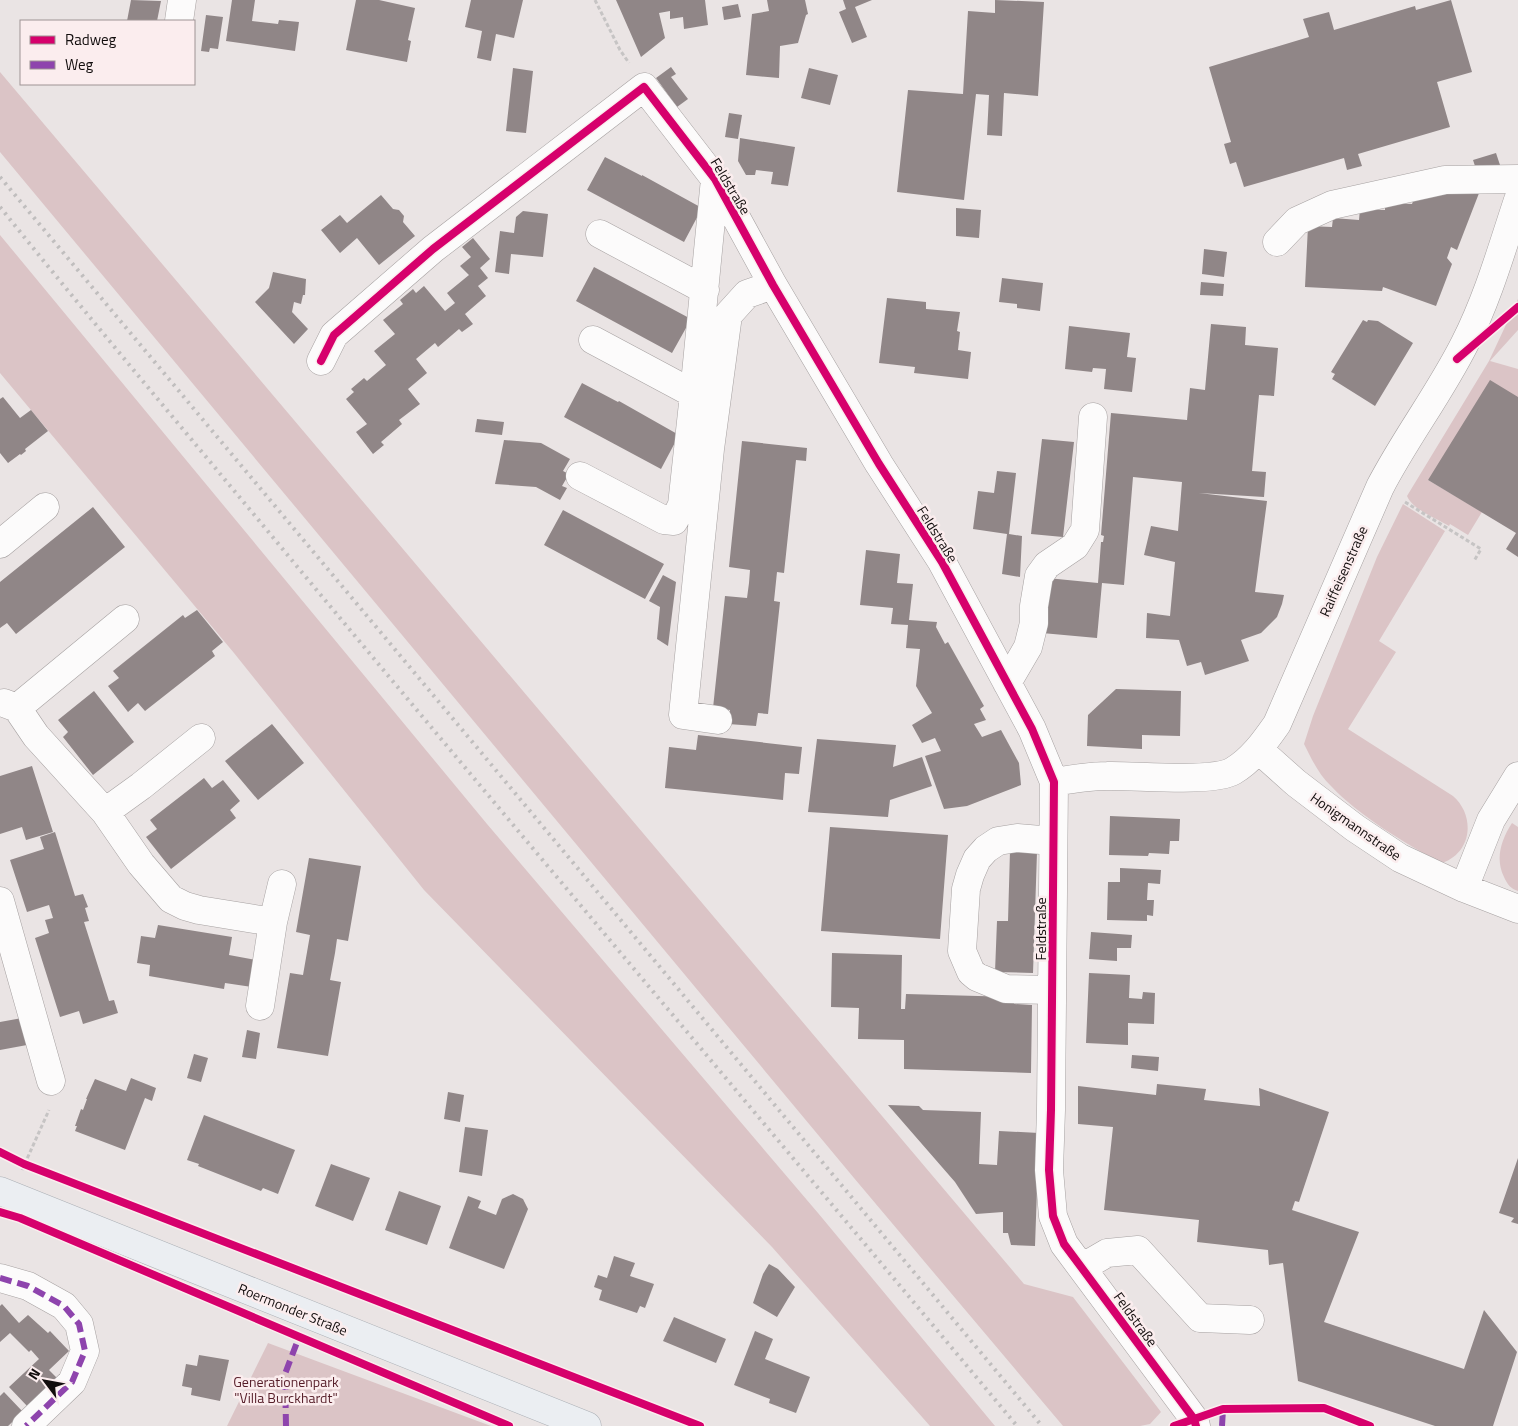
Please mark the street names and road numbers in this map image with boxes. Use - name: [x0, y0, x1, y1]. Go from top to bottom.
- street label: Feldstraße: [706, 153, 756, 219]
- street label: Feldstraße: [912, 502, 964, 566]
- street label: Raiffeisenstraße: [1314, 522, 1372, 620]
- street label: Honigmannstraße: [1306, 787, 1406, 865]
- street label: Feldstraße: [1030, 897, 1051, 961]
- street label: Roermonder Straße: [235, 1278, 351, 1340]
- street label: Feldstraße: [1109, 1287, 1163, 1351]

